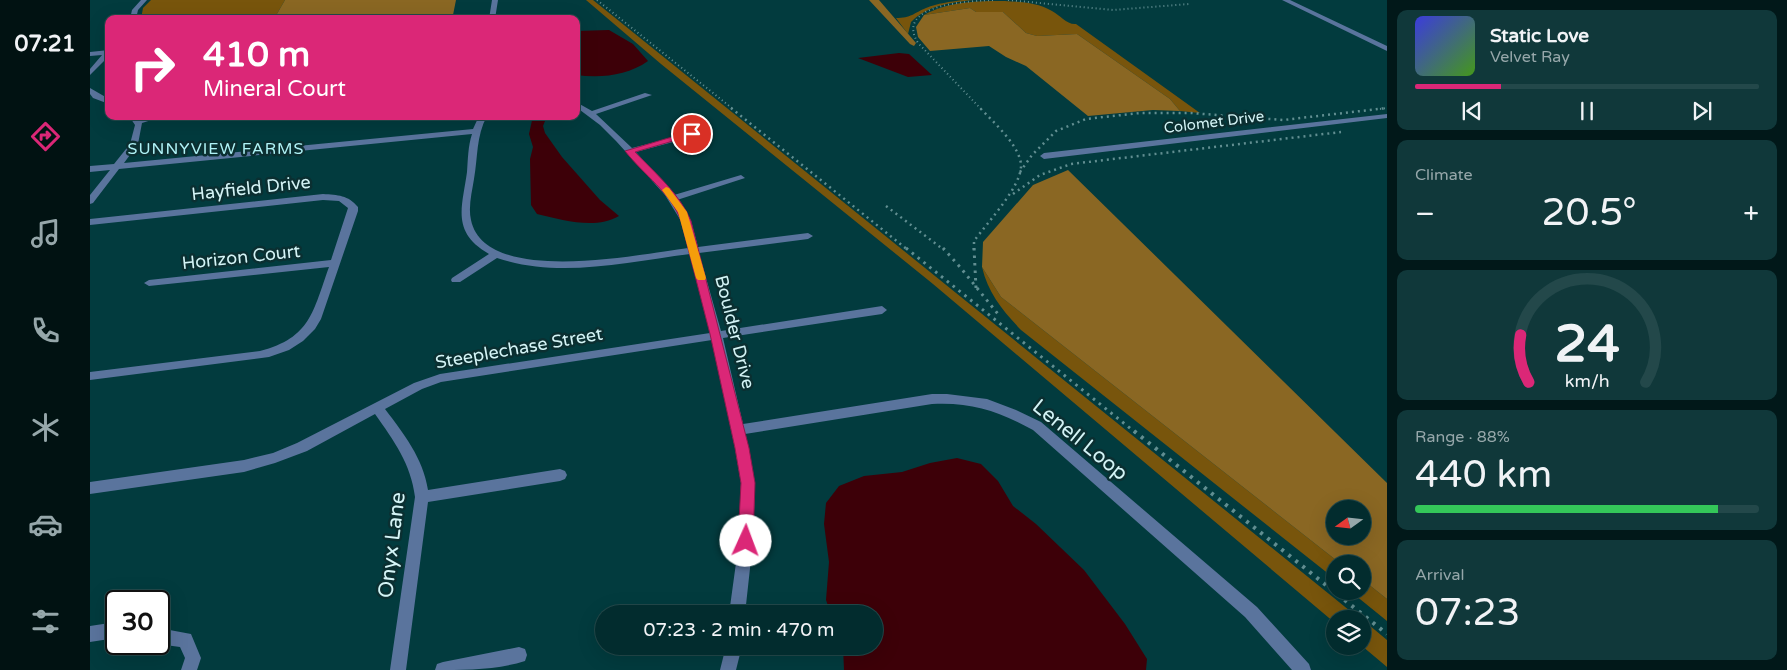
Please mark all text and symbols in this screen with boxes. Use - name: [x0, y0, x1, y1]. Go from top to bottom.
- text: Static Love: [1490, 25, 1589, 47]
- text: 07:21: [15, 31, 75, 57]
- text: 410 m: [203, 34, 310, 76]
- icon: right: [120, 35, 185, 100]
- text: Velvet Ray: [1490, 47, 1570, 67]
- text: Mineral Court: [203, 76, 346, 102]
- icon: previous: [1458, 97, 1486, 125]
- icon: pause: [1573, 97, 1601, 125]
- icon: next: [1688, 97, 1716, 125]
- street label: Colomet Drive: [1163, 107, 1265, 137]
- pin: [671, 113, 713, 155]
- icon: directions: [28, 119, 63, 154]
- icon: arrive: [678, 120, 706, 148]
- district label: SUNNYVIEW FARMS: [128, 139, 304, 159]
- text: Climate: [1415, 165, 1473, 185]
- street label: Hayfield Drive: [190, 171, 312, 205]
- text: 20.5°: [1542, 190, 1637, 236]
- text: −: [1415, 197, 1435, 231]
- text: +: [1743, 197, 1759, 231]
- icon: music: [28, 216, 63, 251]
- street label: Horizon Court: [181, 240, 301, 274]
- street label: Boulder Drive: [710, 273, 760, 391]
- icon: phone: [28, 313, 63, 348]
- text: 24: [1554, 313, 1620, 376]
- street label: Steeplechase Street: [434, 322, 604, 374]
- text: km/h: [1565, 371, 1609, 392]
- street label: Lenell Loop: [1027, 394, 1133, 486]
- icon: climate: [28, 410, 63, 445]
- text: Range · 88%: [1415, 427, 1510, 447]
- text: 440 km: [1415, 452, 1552, 498]
- street label: Onyx Lane: [373, 491, 411, 599]
- north arrow: [1326, 500, 1371, 545]
- map controls: [1326, 500, 1371, 655]
- icon: car: [28, 507, 63, 542]
- position arrow: [719, 514, 771, 566]
- button: search: [1326, 555, 1371, 600]
- text: Arrival: [1415, 565, 1464, 585]
- speed limit sign: 30: [105, 590, 170, 655]
- text: 07:23: [1415, 590, 1520, 636]
- icon: filters: [28, 604, 63, 639]
- button: layers: [1326, 610, 1371, 655]
- text: 07:23 · 2 min · 470 m: [643, 619, 835, 641]

